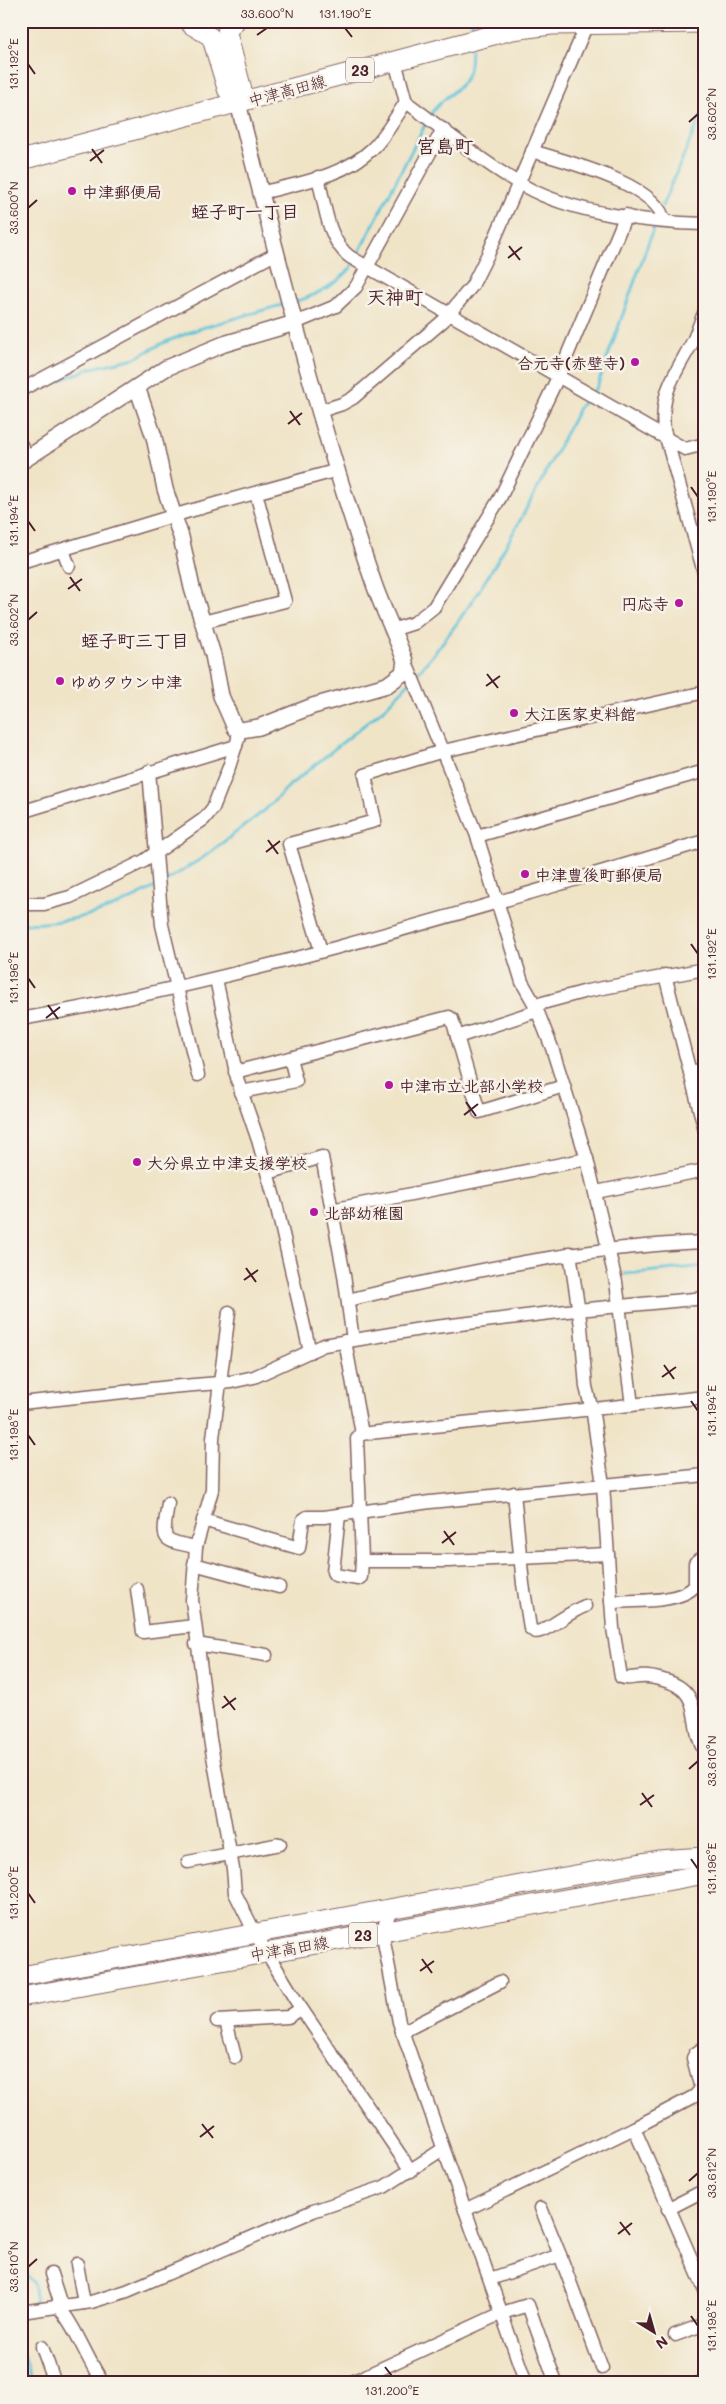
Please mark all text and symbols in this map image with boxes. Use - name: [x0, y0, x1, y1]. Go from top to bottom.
- text: 33.600°N: [240, 5, 294, 21]
- text: 131.190°E: [319, 5, 371, 21]
- text: 131.192°E: [5, 38, 21, 90]
- road number: 23: [346, 58, 374, 82]
- street label: 中津高田線: [246, 70, 328, 110]
- text: 33.602°N: [703, 88, 719, 140]
- district label: 宮島町: [416, 133, 474, 158]
- text: 33.600°N: [5, 181, 21, 235]
- place label: 中津郵便局: [82, 181, 162, 202]
- marker: 中津郵便局: [66, 185, 78, 197]
- district label: 蛭子町一丁目: [191, 199, 299, 223]
- district label: 天神町: [366, 284, 424, 309]
- place label: 合元寺(赤壁寺): [517, 352, 625, 373]
- marker: 合元寺(赤壁寺): [629, 356, 641, 368]
- text: 131.190°E: [703, 471, 719, 523]
- text: 131.194°E: [5, 495, 21, 547]
- place label: 円応寺: [621, 593, 669, 614]
- text: 33.602°N: [5, 594, 21, 646]
- marker: 円応寺: [673, 597, 685, 609]
- district label: 蛭子町三丁目: [81, 628, 189, 652]
- place label: ゆめタウン中津: [70, 671, 182, 692]
- marker: ゆめタウン中津: [54, 675, 66, 687]
- place label: 大江医家史料館: [524, 703, 636, 724]
- marker: 大江医家史料館: [508, 707, 520, 719]
- place label: 中津豊後町郵便局: [535, 864, 663, 885]
- marker: 中津豊後町郵便局: [519, 868, 531, 880]
- text: 131.192°E: [703, 928, 719, 980]
- text: 131.196°E: [5, 952, 21, 1004]
- place label: 中津市立北部小学校: [399, 1075, 543, 1096]
- marker: 中津市立北部小学校: [383, 1079, 395, 1091]
- place label: 大分県立中津支援学校: [147, 1152, 307, 1173]
- marker: 大分県立中津支援学校: [131, 1156, 143, 1168]
- place label: 北部幼稚園: [324, 1202, 404, 1223]
- marker: 北部幼稚園: [308, 1206, 320, 1218]
- text: 131.194°E: [703, 1385, 719, 1437]
- text: 131.198°E: [5, 1409, 21, 1461]
- text: 33.610°N: [703, 1735, 719, 1787]
- text: 131.196°E: [703, 1843, 719, 1895]
- text: 131.200°E: [5, 1866, 21, 1920]
- road number: 23: [349, 1922, 377, 1948]
- street label: 中津高田線: [248, 1931, 330, 1965]
- text: 33.612°N: [703, 2148, 719, 2198]
- text: 33.610°N: [5, 2241, 21, 2293]
- text: 131.198°E: [703, 2300, 719, 2352]
- north arrow: [628, 2306, 678, 2356]
- text: N: [652, 2332, 672, 2354]
- text: 131.200°E: [365, 2382, 419, 2398]

